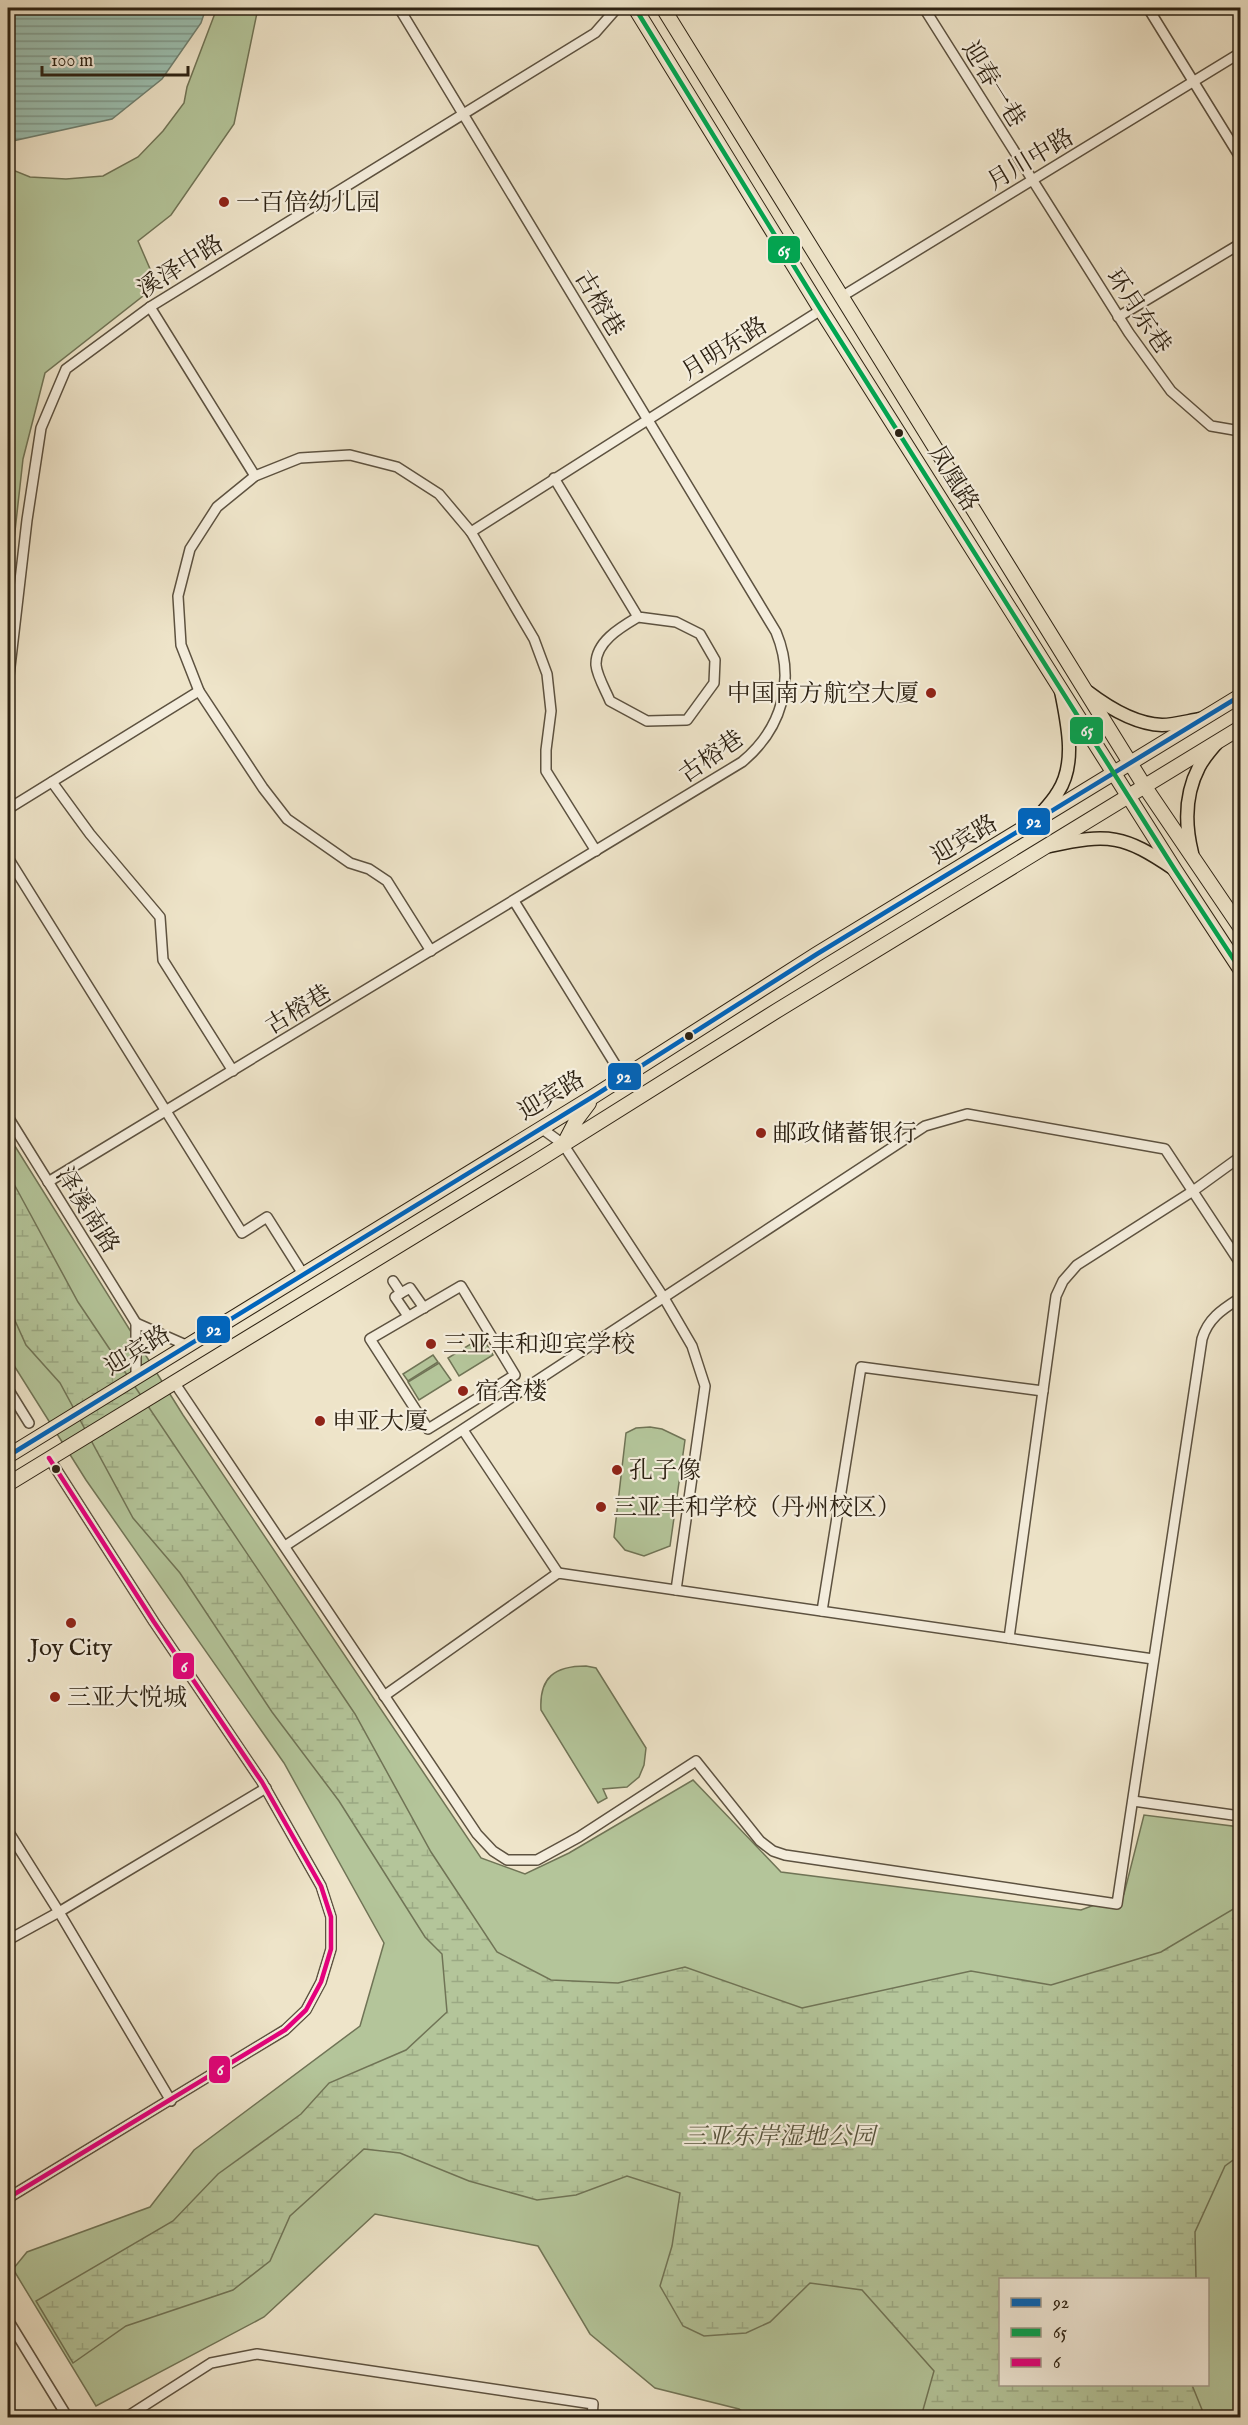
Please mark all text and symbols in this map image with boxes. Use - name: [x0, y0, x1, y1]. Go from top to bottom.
- street label: 迎春一巷: [954, 36, 1031, 134]
- scale bar: [42, 39, 188, 77]
- text: 100 m: [51, 50, 93, 73]
- street label: 月川中路: [982, 122, 1080, 198]
- place label: 一百倍幼儿园: [236, 188, 380, 219]
- marker: 一百倍幼儿园: [217, 195, 231, 209]
- street label: 溪泽中路: [132, 229, 230, 306]
- line badge: 65: [767, 235, 801, 264]
- text: 65: [778, 242, 790, 262]
- street label: 环月东巷: [1098, 263, 1177, 360]
- street label: 古榕巷: [567, 265, 631, 343]
- street label: 月明东路: [676, 311, 774, 388]
- unlabelled marker: [893, 427, 905, 439]
- street label: 凤凰路: [921, 440, 985, 518]
- place label: 中国南方航空大厦: [727, 679, 919, 710]
- marker: 中国南方航空大厦: [924, 686, 938, 700]
- line badge: 65: [1069, 716, 1104, 745]
- text: 65: [1081, 722, 1093, 742]
- street label: 古榕巷: [673, 724, 750, 791]
- line badge: 92: [1017, 807, 1051, 836]
- street label: 迎宾路: [926, 808, 1004, 872]
- text: 92: [1026, 813, 1042, 833]
- street label: 古榕巷: [260, 978, 338, 1042]
- unlabelled marker: [683, 1030, 695, 1042]
- line badge: 92: [607, 1062, 642, 1091]
- street label: 迎宾路: [513, 1064, 591, 1128]
- text: 92: [616, 1068, 632, 1088]
- place label: 邮政储蓄银行: [773, 1119, 917, 1150]
- marker: 邮政储蓄银行: [754, 1126, 768, 1140]
- street label: 泽溪南路: [48, 1162, 125, 1260]
- line badge: 92: [196, 1315, 231, 1344]
- street label: 迎宾路: [99, 1319, 177, 1383]
- text: 92: [206, 1321, 222, 1341]
- place label: 三亚丰和迎宾学校: [443, 1330, 635, 1361]
- marker: 三亚丰和迎宾学校: [424, 1337, 438, 1351]
- place label: 宿舍楼: [475, 1377, 547, 1408]
- marker: 宿舍楼: [456, 1384, 470, 1398]
- place label: 申亚大厦: [332, 1407, 428, 1438]
- marker: 申亚大厦: [313, 1414, 327, 1428]
- place label: 孔子像: [629, 1456, 701, 1487]
- unlabelled marker: [50, 1463, 62, 1475]
- marker: 孔子像: [610, 1463, 624, 1477]
- place label: 三亚丰和学校（丹州校区）: [613, 1493, 901, 1524]
- marker: 三亚丰和学校（丹州校区）: [594, 1500, 608, 1514]
- marker: Joy City: [64, 1616, 78, 1630]
- place label: Joy City: [27, 1633, 112, 1664]
- line badge: 6: [172, 1652, 195, 1680]
- text: 6: [181, 1658, 189, 1678]
- place label: 三亚大悦城: [67, 1683, 187, 1714]
- marker: 三亚大悦城: [48, 1690, 62, 1704]
- line badge: 6: [208, 2055, 231, 2084]
- text: 6: [217, 2061, 225, 2081]
- park label: 三亚东岸湿地公园: [683, 2122, 879, 2153]
- legend: [999, 2278, 1209, 2386]
- text: 92: [1052, 2292, 1069, 2315]
- text: 65: [1053, 2322, 1068, 2345]
- text: 6: [1053, 2352, 1061, 2375]

